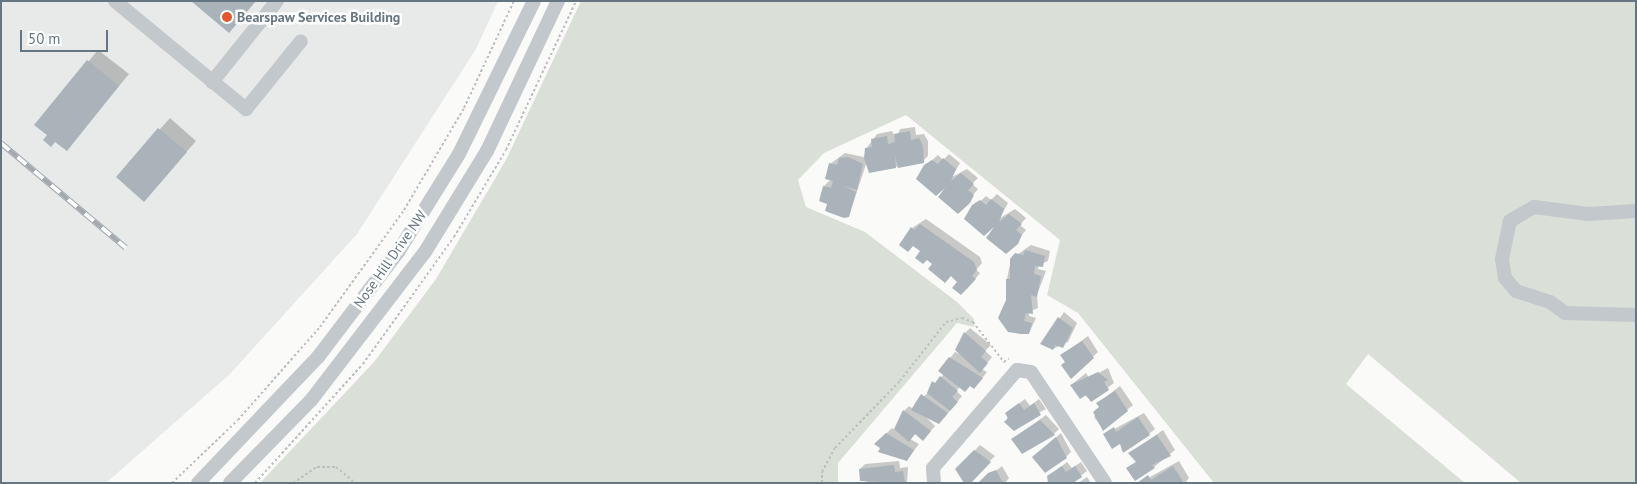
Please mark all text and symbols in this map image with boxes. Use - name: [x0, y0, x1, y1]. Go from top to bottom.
- place label: Bearspaw Services Building: [237, 9, 401, 25]
- marker: Bearspaw Services Building: [221, 11, 233, 23]
- scale bar: [22, 20, 110, 52]
- text: 50 m: [28, 29, 61, 48]
- street label: Nose Hill Drive NW: [350, 207, 430, 311]

